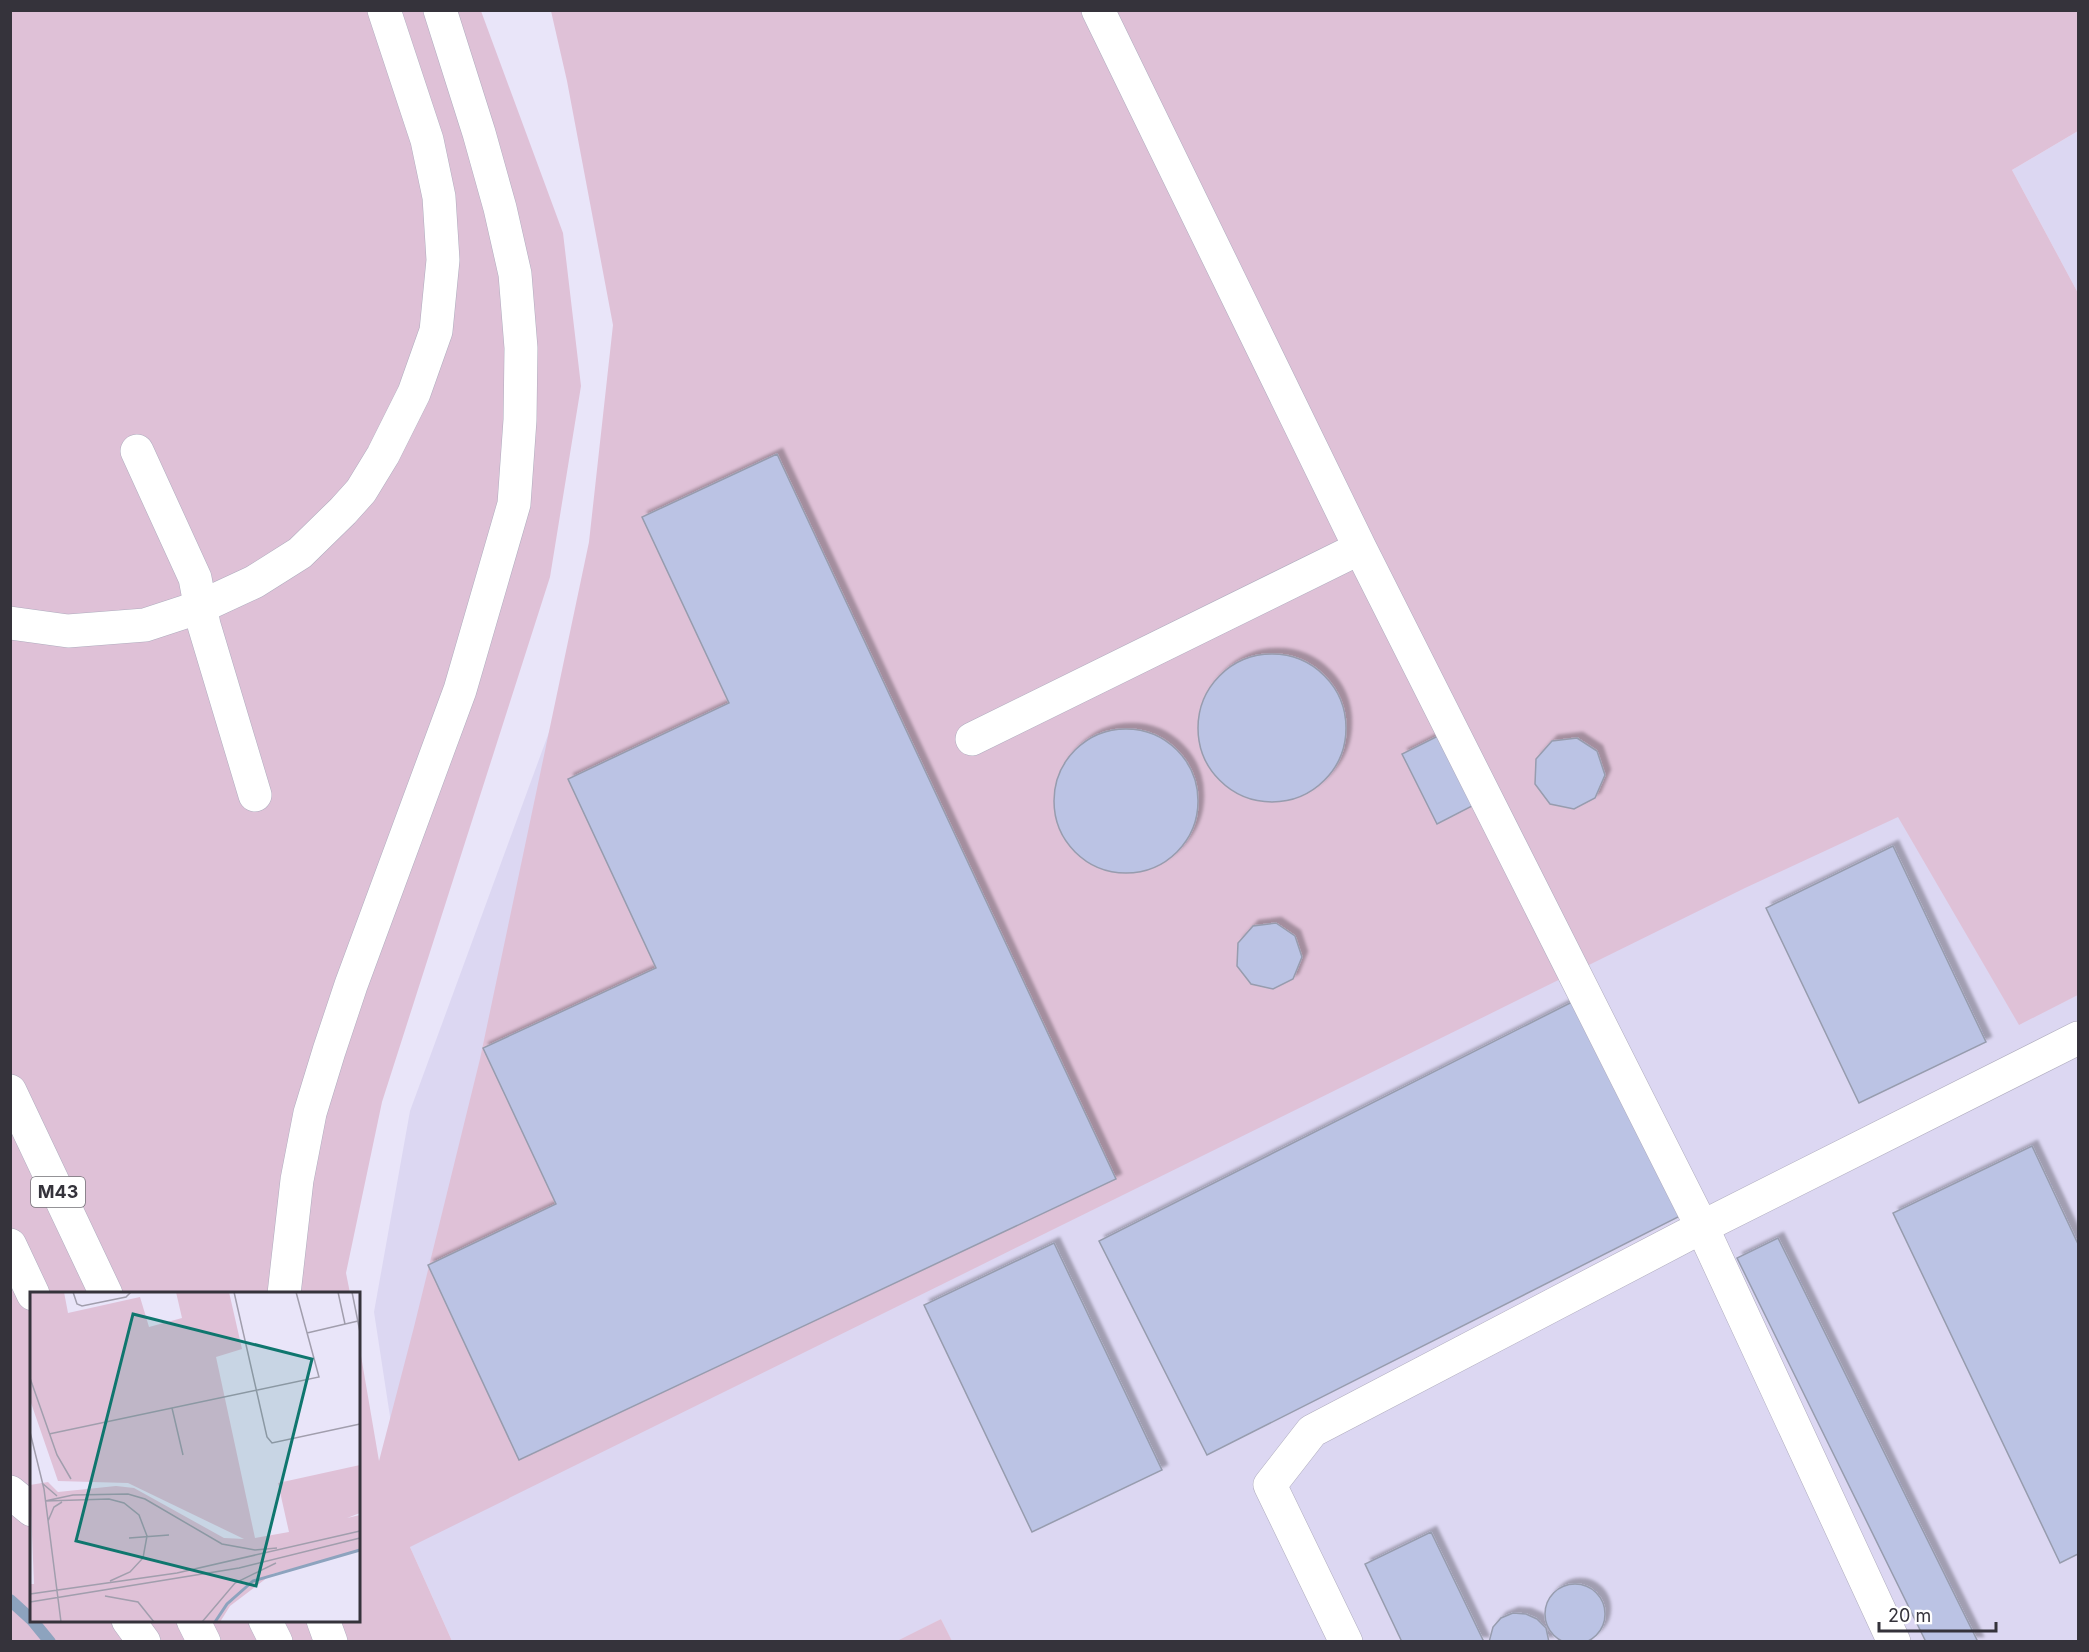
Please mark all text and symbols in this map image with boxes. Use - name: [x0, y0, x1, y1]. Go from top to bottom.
- road number: M43: [31, 1177, 85, 1207]
- inset map: [30, 1292, 360, 1622]
- scale bar: [1879, 1595, 1996, 1633]
- text: 20 m: [1888, 1605, 1931, 1626]

